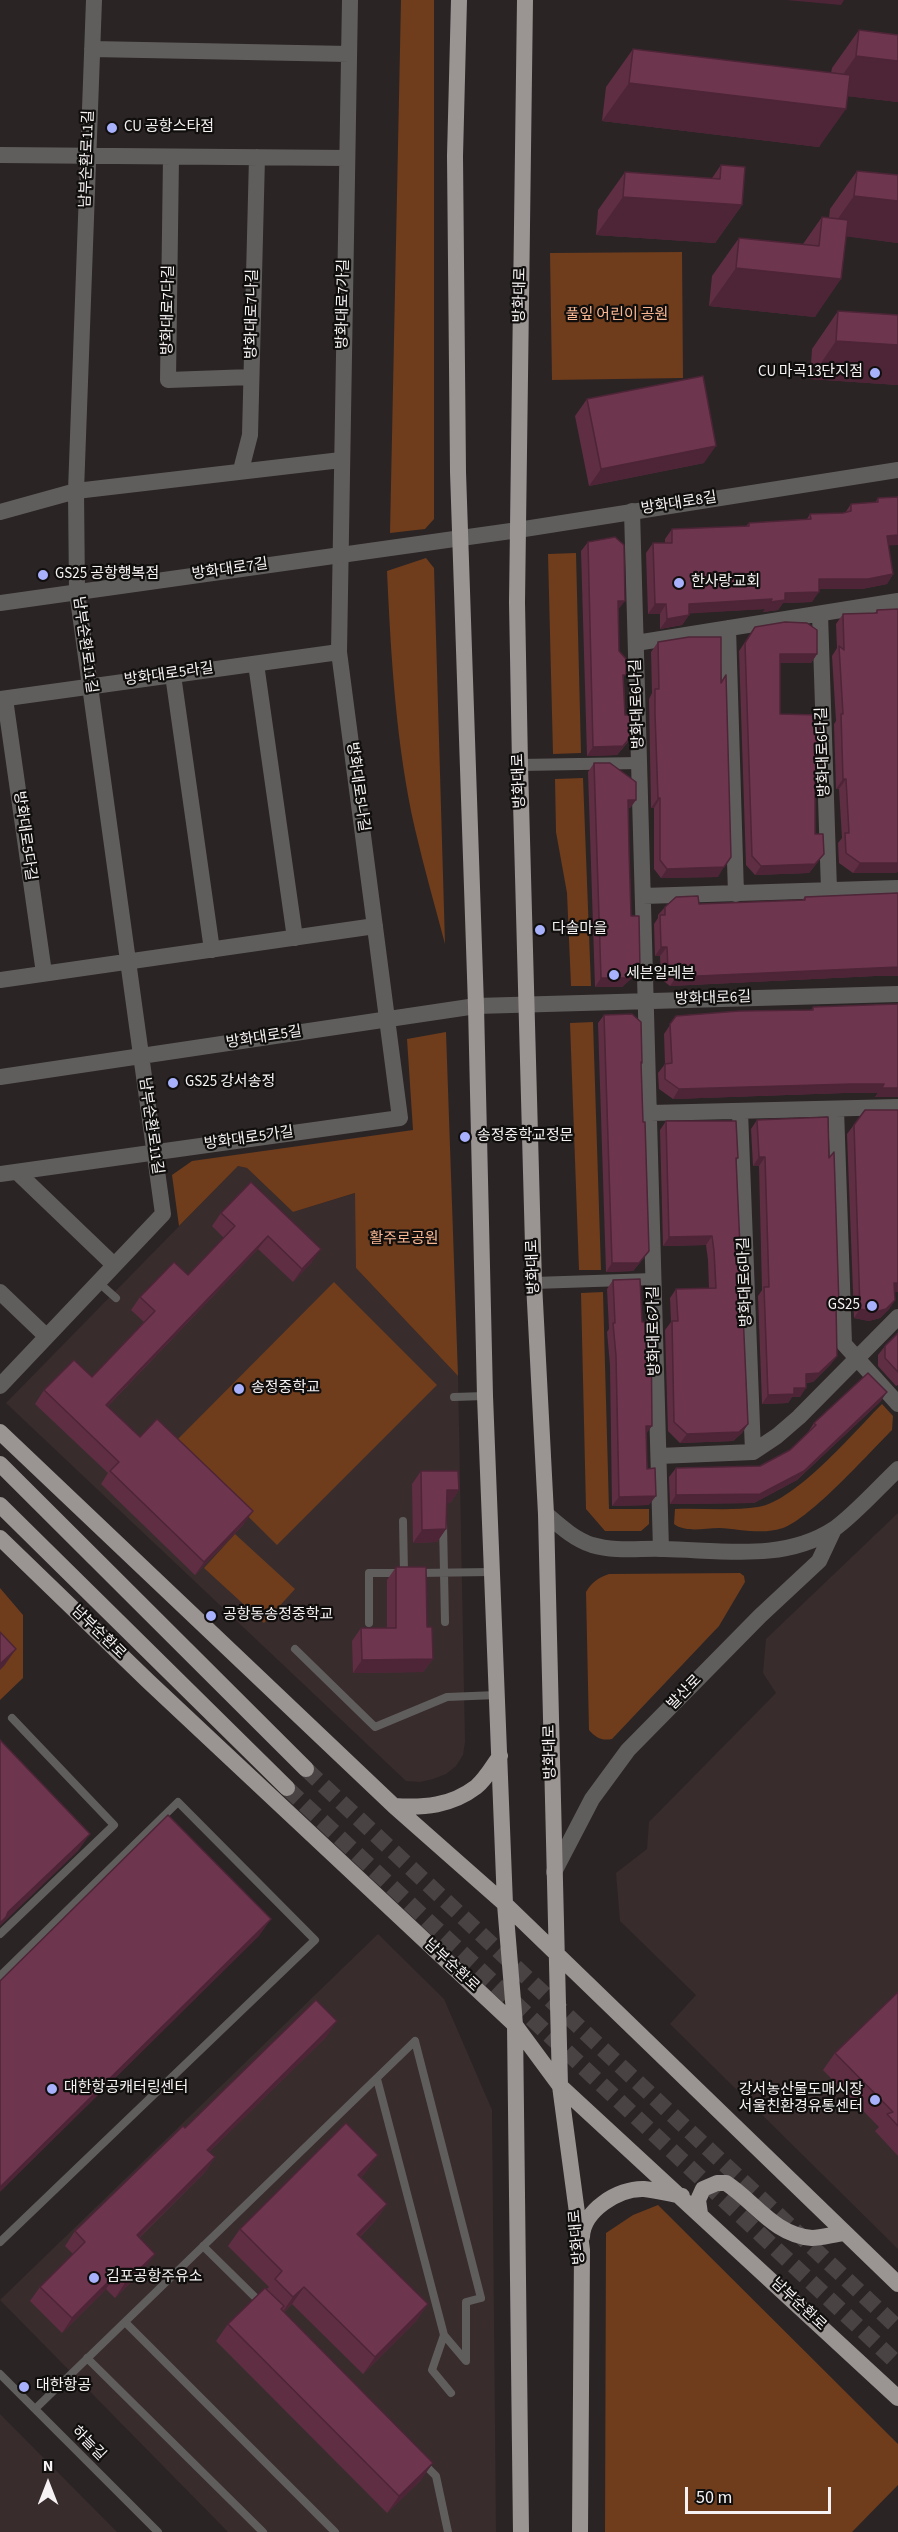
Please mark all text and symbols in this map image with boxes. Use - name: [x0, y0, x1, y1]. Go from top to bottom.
- street label: 남부순환로11길: [77, 110, 99, 208]
- place label: CU 공항스타점: [124, 119, 214, 137]
- marker: CU 공항스타점: [105, 121, 119, 135]
- street label: 방화대로7가길: [334, 259, 354, 349]
- street label: 방화대로7다길: [159, 265, 179, 355]
- street label: 방화대로: [512, 267, 530, 323]
- street label: 방화대로7나길: [243, 269, 263, 359]
- park label: 풀잎 어린이 공원: [566, 307, 668, 325]
- place label: CU 마곡13단지점: [758, 364, 863, 382]
- marker: CU 마곡13단지점: [868, 366, 882, 380]
- street label: 방화대로8길: [640, 489, 718, 519]
- street label: 방화대로7길: [191, 556, 269, 584]
- place label: GS25 공항행복점: [55, 566, 159, 584]
- marker: GS25 공항행복점: [36, 568, 50, 582]
- place label: 한사랑교회: [691, 574, 760, 592]
- marker: 한사랑교회: [672, 576, 686, 590]
- street label: 남부순환로11길: [68, 595, 100, 695]
- street label: 방화대로6나길: [627, 659, 649, 749]
- street label: 방화대로5라길: [123, 660, 215, 690]
- street label: 방화대로6다길: [813, 707, 835, 797]
- street label: 방화대로5나길: [342, 741, 372, 833]
- street label: 방화대로: [510, 753, 530, 809]
- street label: 방화대로5다길: [9, 790, 39, 882]
- place label: 다솔마을: [552, 921, 607, 939]
- marker: 다솔마을: [533, 923, 547, 937]
- place label: 세븐일레븐: [626, 966, 695, 984]
- marker: 세븐일레븐: [607, 968, 621, 982]
- street label: 방화대로6길: [674, 989, 752, 1009]
- street label: 방화대로5길: [225, 1023, 303, 1053]
- place label: GS25 강서송정: [185, 1074, 275, 1092]
- street label: 남부순환로11길: [134, 1076, 166, 1176]
- marker: GS25 강서송정: [166, 1076, 180, 1090]
- street label: 방화대로5가길: [203, 1124, 295, 1154]
- place label: 송정중학교정문: [477, 1128, 574, 1146]
- marker: 송정중학교정문: [458, 1130, 472, 1144]
- park label: 활주로공원: [370, 1231, 438, 1249]
- street label: 방화대로6마길: [735, 1237, 757, 1327]
- street label: 방화대로: [524, 1239, 544, 1295]
- street label: 방화대로6가길: [645, 1286, 665, 1376]
- place label: GS25: [828, 1297, 860, 1315]
- marker: GS25: [865, 1299, 879, 1313]
- place label: 송정중학교: [251, 1380, 320, 1398]
- marker: 송정중학교: [232, 1382, 246, 1396]
- street label: 남부순환로: [67, 1603, 129, 1663]
- place label: 공항동송정중학교: [223, 1607, 333, 1625]
- marker: 공항동송정중학교: [204, 1609, 218, 1623]
- street label: 발산로: [664, 1672, 706, 1714]
- street label: 방화대로: [542, 1724, 560, 1780]
- street label: 남부순환로: [420, 1936, 482, 1996]
- place label: 대한항공캐터링센터: [64, 2080, 188, 2098]
- marker: 대한항공캐터링센터: [45, 2082, 59, 2096]
- place label: 강서농산물도매시장 서울친환경유통센터: [739, 2082, 863, 2117]
- marker: 강서농산물도매시장 서울친환경유통센터: [868, 2093, 882, 2107]
- street label: 방화대로: [567, 2209, 589, 2265]
- place label: 김포공항주유소: [106, 2269, 203, 2287]
- marker: 김포공항주유소: [87, 2271, 101, 2285]
- street label: 남부순환로: [767, 2275, 829, 2335]
- place label: 대한항공: [36, 2378, 91, 2396]
- marker: 대한항공: [17, 2380, 31, 2394]
- street label: 하늘길: [67, 2423, 109, 2465]
- north arrow: [18, 2454, 78, 2514]
- text: N: [43, 2455, 53, 2477]
- scale bar: [688, 2475, 834, 2513]
- text: 50 m: [696, 2485, 732, 2510]

